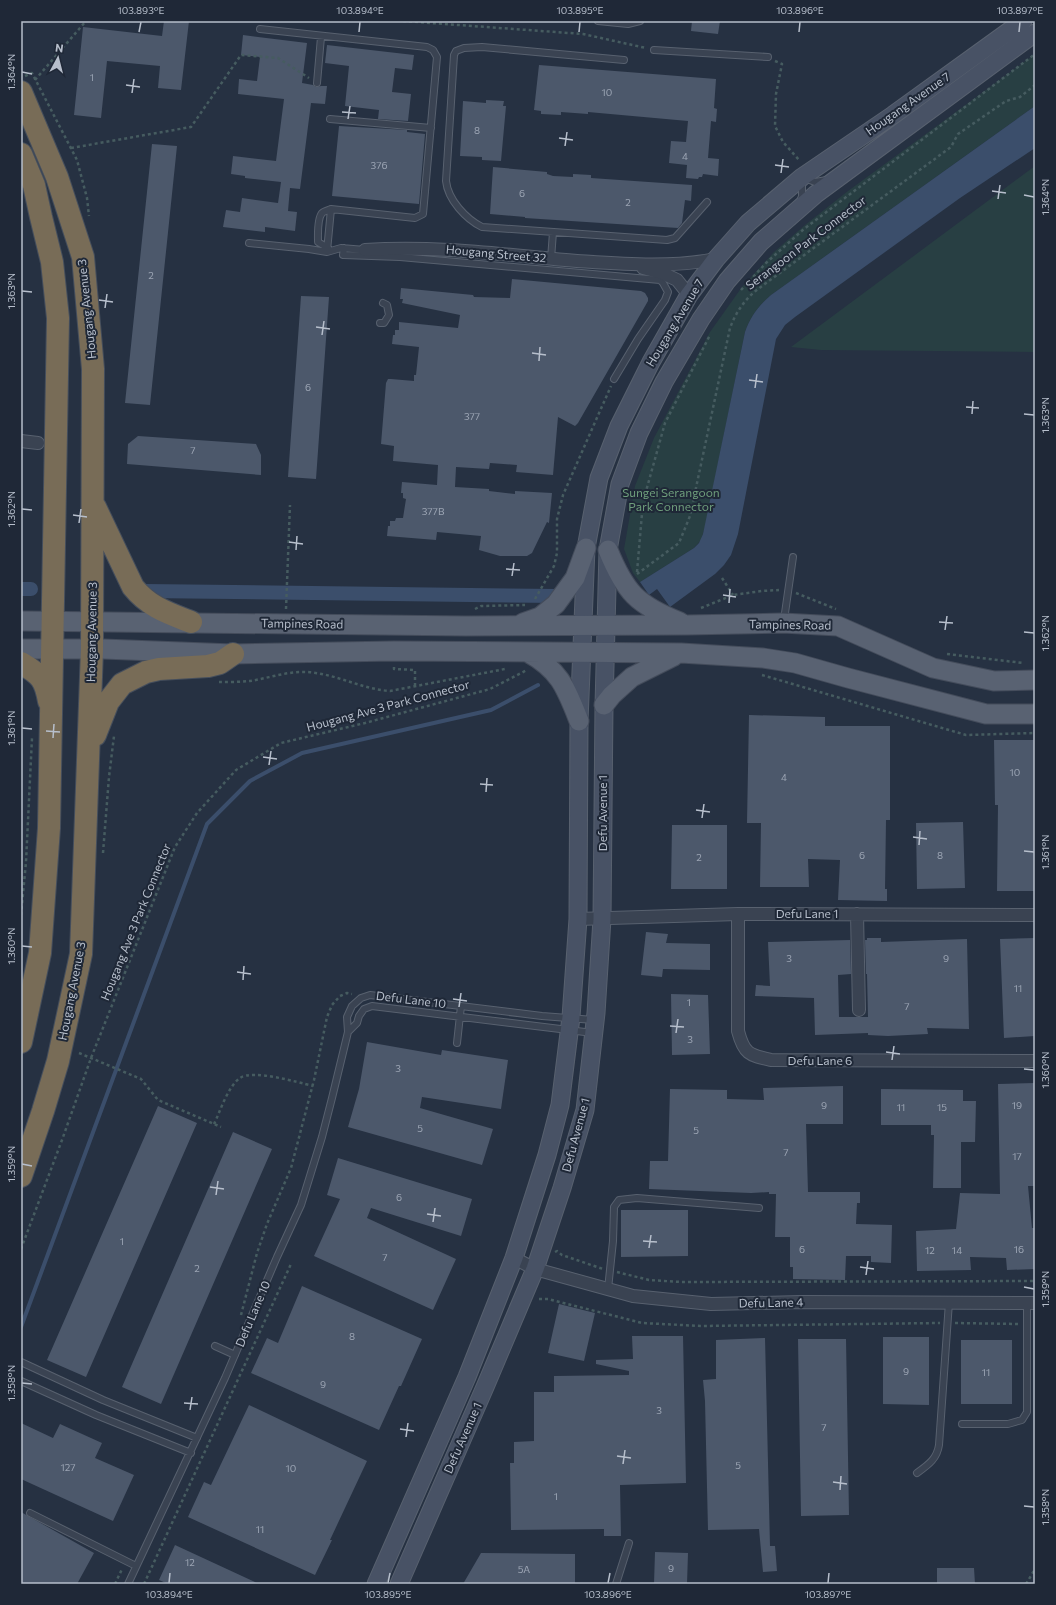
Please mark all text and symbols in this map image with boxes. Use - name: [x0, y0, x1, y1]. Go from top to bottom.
- text: 103.893°E: [118, 4, 165, 16]
- text: 103.894°E: [336, 4, 384, 16]
- text: 103.895°E: [556, 4, 604, 16]
- text: 103.896°E: [776, 4, 824, 16]
- text: 103.897°E: [997, 4, 1043, 16]
- north arrow: [38, 38, 78, 78]
- text: N: [54, 41, 64, 55]
- text: 1.364°N: [5, 54, 17, 90]
- street label: Hougang Avenue 7: [863, 69, 952, 138]
- house number: 1: [90, 71, 94, 83]
- house number: 10: [602, 86, 612, 98]
- house number: 8: [474, 124, 480, 136]
- house number: 4: [682, 150, 688, 162]
- house number: 376: [371, 159, 388, 171]
- text: 1.364°N: [1039, 179, 1051, 215]
- house number: 6: [519, 187, 525, 199]
- street label: Serangoon Park Connector: [743, 192, 868, 292]
- house number: 2: [625, 196, 631, 208]
- street label: Hougang Street 32: [445, 242, 547, 264]
- street label: Hougang Avenue 3: [74, 258, 98, 360]
- house number: 2: [148, 269, 154, 281]
- text: 1.363°N: [5, 273, 17, 309]
- street label: Hougang Avenue 7: [642, 276, 706, 369]
- house number: 6: [305, 381, 311, 393]
- text: 1.363°N: [1039, 397, 1051, 433]
- house number: 377: [464, 410, 480, 422]
- house number: 7: [190, 444, 196, 456]
- park label: Sungei Serangoon Park Connector: [622, 485, 720, 513]
- text: 1.362°N: [5, 491, 17, 527]
- house number: 377B: [422, 505, 445, 517]
- street label: Hougang Avenue 3: [83, 582, 99, 682]
- street label: Tampines Road: [261, 615, 343, 631]
- text: 1.362°N: [1039, 615, 1051, 651]
- street label: Tampines Road: [749, 616, 831, 632]
- street label: Hougang Ave 3 Park Connector: [305, 676, 471, 734]
- text: 1.361°N: [5, 710, 17, 746]
- house number: 10: [1010, 766, 1020, 778]
- house number: 4: [781, 771, 787, 783]
- street label: Defu Avenue 1: [595, 775, 609, 851]
- text: 1.361°N: [1039, 834, 1051, 870]
- street label: Hougang Ave 3 Park Connector: [97, 841, 173, 1002]
- house number: 6: [859, 849, 865, 861]
- house number: 8: [937, 849, 943, 861]
- house number: 2: [696, 851, 702, 863]
- street label: Defu Lane 1: [776, 906, 838, 920]
- text: 1.360°N: [5, 927, 17, 965]
- street label: Hougang Avenue 3: [55, 940, 87, 1041]
- house number: 3: [786, 952, 792, 964]
- house number: 9: [943, 952, 949, 964]
- house number: 11: [1014, 982, 1022, 994]
- street label: Defu Lane 10: [375, 988, 447, 1010]
- house number: 1: [687, 996, 691, 1008]
- house number: 7: [904, 1000, 910, 1012]
- house number: 3: [687, 1033, 693, 1045]
- text: 1.360°N: [1039, 1051, 1051, 1089]
- street label: Defu Lane 6: [788, 1053, 852, 1067]
- house number: 3: [395, 1062, 401, 1074]
- street label: Defu Avenue 1: [558, 1096, 592, 1173]
- house number: 9: [821, 1099, 827, 1111]
- house number: 19: [1012, 1099, 1022, 1111]
- house number: 11: [897, 1101, 905, 1113]
- house number: 15: [937, 1101, 947, 1113]
- house number: 5: [417, 1122, 423, 1134]
- house number: 5: [693, 1124, 699, 1136]
- text: 1.359°N: [5, 1146, 17, 1182]
- house number: 7: [783, 1146, 789, 1158]
- house number: 17: [1012, 1150, 1022, 1162]
- house number: 6: [396, 1191, 402, 1203]
- house number: 1: [120, 1235, 124, 1247]
- house number: 6: [799, 1243, 805, 1255]
- house number: 16: [1014, 1243, 1024, 1255]
- house number: 12: [925, 1244, 935, 1256]
- house number: 14: [952, 1244, 962, 1256]
- house number: 7: [382, 1251, 388, 1263]
- house number: 2: [194, 1262, 200, 1274]
- text: 1.359°N: [1039, 1271, 1051, 1307]
- street label: Defu Lane 10: [232, 1278, 272, 1349]
- street label: Defu Lane 4: [739, 1294, 803, 1310]
- house number: 8: [349, 1330, 355, 1342]
- text: 1.358°N: [5, 1365, 17, 1401]
- house number: 9: [903, 1365, 909, 1377]
- house number: 11: [982, 1366, 990, 1378]
- house number: 9: [320, 1378, 326, 1390]
- street label: Defu Avenue 1: [440, 1400, 484, 1475]
- house number: 3: [656, 1404, 662, 1416]
- house number: 7: [821, 1421, 827, 1433]
- house number: 5: [735, 1459, 741, 1471]
- house number: 127: [60, 1461, 76, 1473]
- house number: 10: [286, 1462, 296, 1474]
- text: 1.358°N: [1039, 1489, 1051, 1525]
- house number: 1: [554, 1490, 558, 1502]
- house number: 11: [256, 1523, 264, 1535]
- house number: 12: [185, 1556, 195, 1568]
- house number: 9: [668, 1562, 674, 1574]
- house number: 5A: [518, 1563, 530, 1575]
- text: 103.894°E: [145, 1588, 193, 1600]
- text: 103.895°E: [364, 1588, 412, 1600]
- text: 103.896°E: [584, 1588, 632, 1600]
- text: 103.897°E: [805, 1588, 851, 1600]

